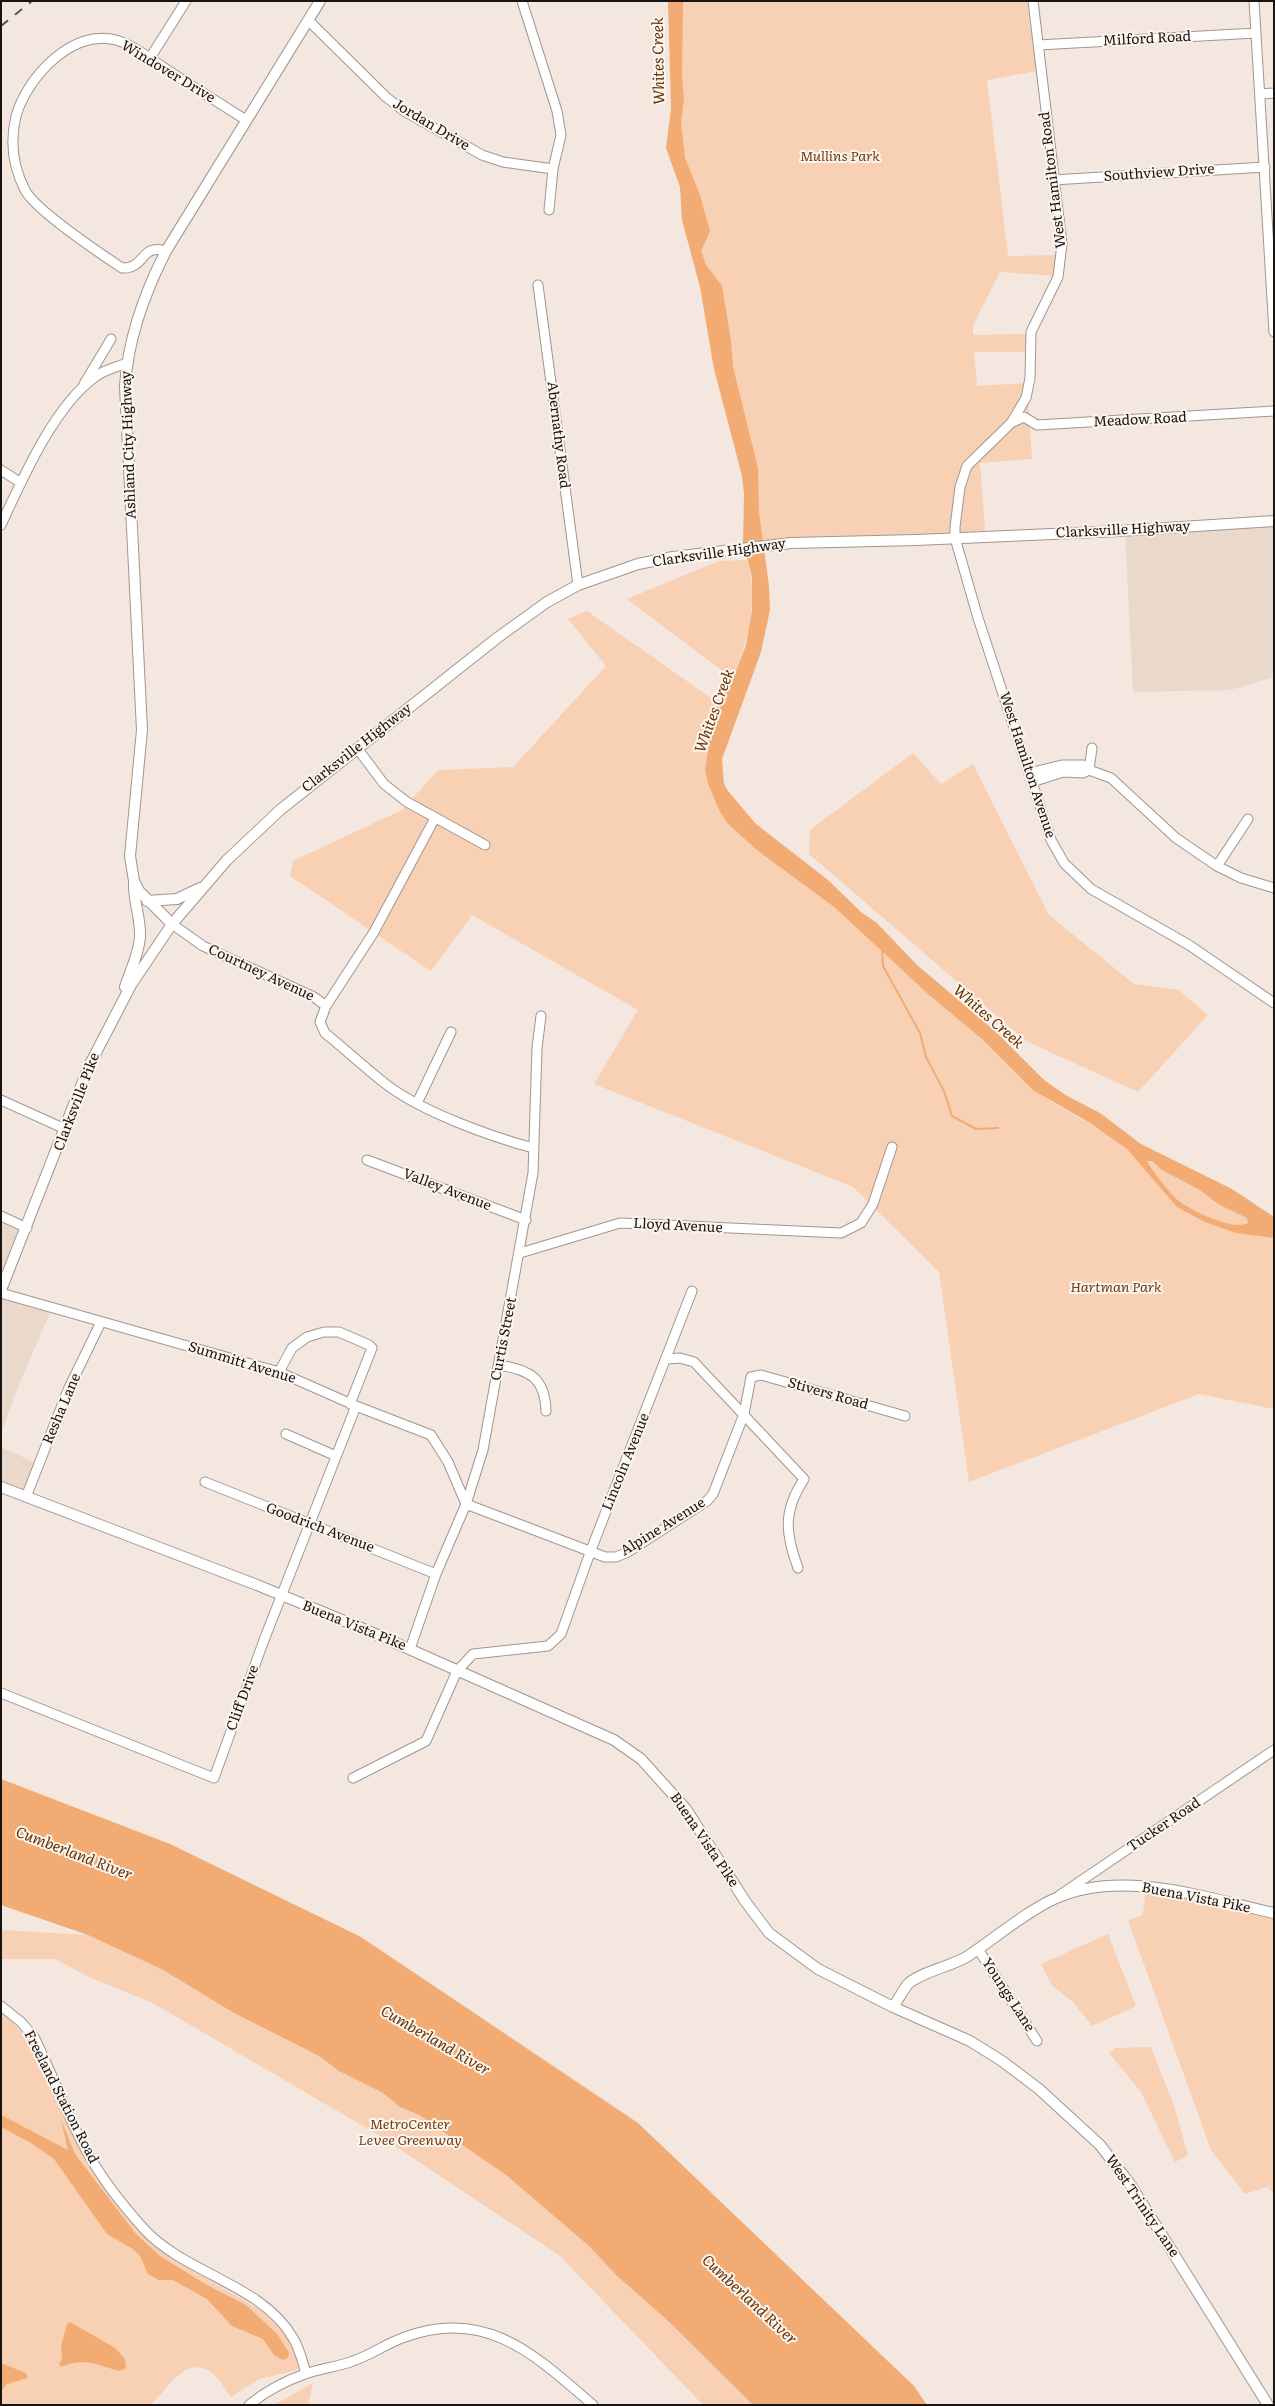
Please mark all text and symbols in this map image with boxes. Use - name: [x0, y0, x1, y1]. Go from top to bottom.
- water label: Whites Creek: [649, 17, 669, 105]
- street label: Milford Road: [1102, 28, 1192, 50]
- street label: Windover Drive: [118, 37, 218, 107]
- street label: Jordan Drive: [390, 95, 472, 155]
- street label: West Hamilton Road: [1036, 111, 1070, 249]
- park label: Mullins Park: [800, 149, 880, 165]
- street label: Southview Drive: [1103, 161, 1215, 185]
- street label: Ashland City Highway: [118, 370, 140, 520]
- street label: Abernathy Road: [543, 381, 573, 489]
- street label: Meadow Road: [1093, 409, 1187, 431]
- street label: Clarksville Highway: [1055, 518, 1191, 542]
- street label: Clarksville Highway: [651, 535, 787, 571]
- water label: Whites Creek: [692, 667, 738, 755]
- street label: West Hamilton Avenue: [995, 690, 1059, 840]
- street label: Clarksville Highway: [299, 700, 415, 796]
- street label: Courtney Avenue: [205, 941, 317, 1005]
- water label: Whites Creek: [949, 981, 1027, 1053]
- street label: Clarksville Pike: [51, 1051, 103, 1153]
- street label: Valley Avenue: [400, 1165, 494, 1215]
- street label: Lloyd Avenue: [633, 1215, 723, 1237]
- park label: Hartman Park: [1070, 1280, 1162, 1296]
- street label: Curtis Street: [488, 1296, 520, 1382]
- street label: Summitt Avenue: [186, 1339, 298, 1387]
- street label: Resha Lane: [40, 1371, 84, 1447]
- street label: Stivers Road: [786, 1374, 870, 1414]
- street label: Lincoln Avenue: [599, 1411, 653, 1513]
- street label: Alpine Avenue: [618, 1494, 708, 1560]
- street label: Goodrich Avenue: [263, 1500, 377, 1556]
- street label: Buena Vista Pike: [300, 1598, 408, 1654]
- street label: Cliff Drive: [223, 1663, 263, 1733]
- street label: Buena Vista Pike: [666, 1790, 742, 1890]
- street label: Tucker Road: [1124, 1794, 1204, 1856]
- water label: Cumberland River: [13, 1823, 135, 1885]
- street label: Buena Vista Pike: [1140, 1879, 1252, 1917]
- street label: Youngs Lane: [978, 1955, 1038, 2035]
- water label: Cumberland River: [377, 2002, 493, 2080]
- street label: Freeland Station Road: [20, 2028, 102, 2166]
- park label: MetroCenter Levee Greenway: [358, 2117, 462, 2150]
- street label: West Trinity Lane: [1102, 2152, 1182, 2260]
- water label: Cumberland River: [698, 2251, 800, 2349]

